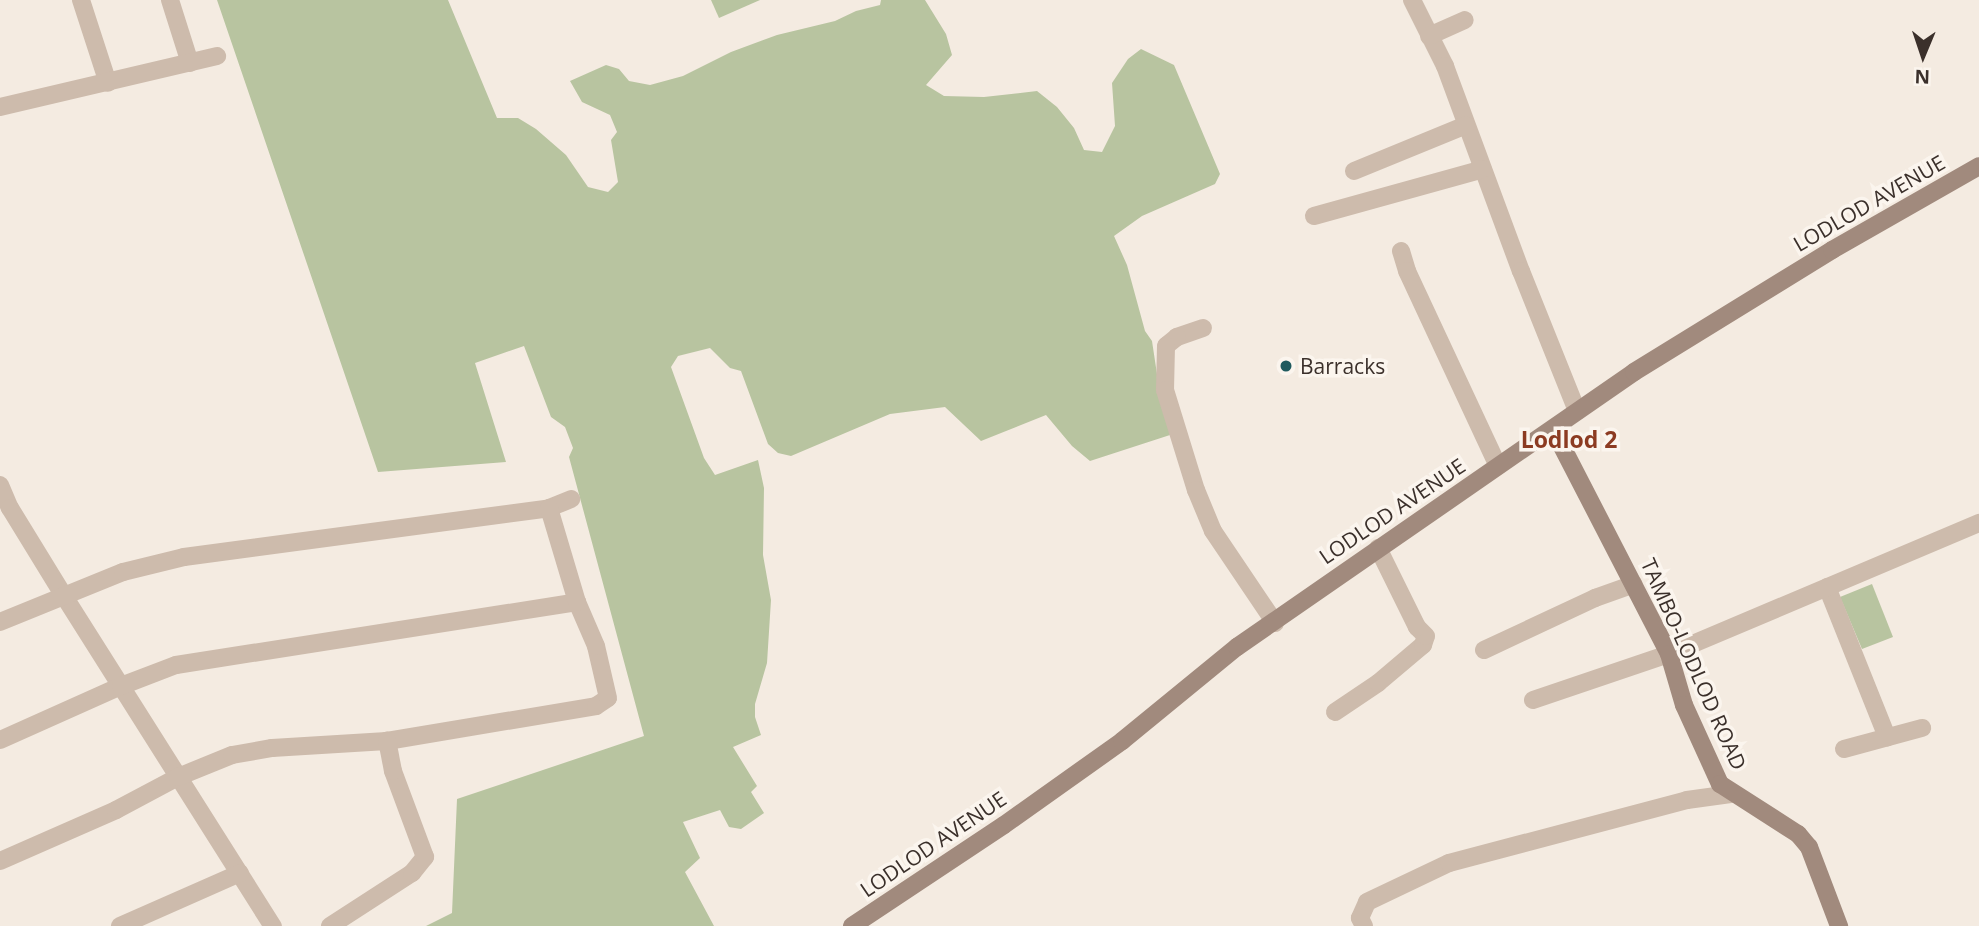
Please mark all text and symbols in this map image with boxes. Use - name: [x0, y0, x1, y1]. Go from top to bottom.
- north arrow: [1888, 21, 1958, 91]
- text: N: [1914, 64, 1930, 90]
- street label: LODLOD AVENUE: [1789, 149, 1949, 257]
- place label: Barracks: [1300, 353, 1385, 379]
- marker: Barracks: [1278, 358, 1294, 374]
- district label: Lodlod 2: [1521, 425, 1617, 453]
- street label: LODLOD AVENUE: [1314, 453, 1470, 569]
- street label: TAMBO-LODLOD ROAD: [1636, 554, 1752, 774]
- street label: LODLOD AVENUE: [855, 786, 1011, 902]

